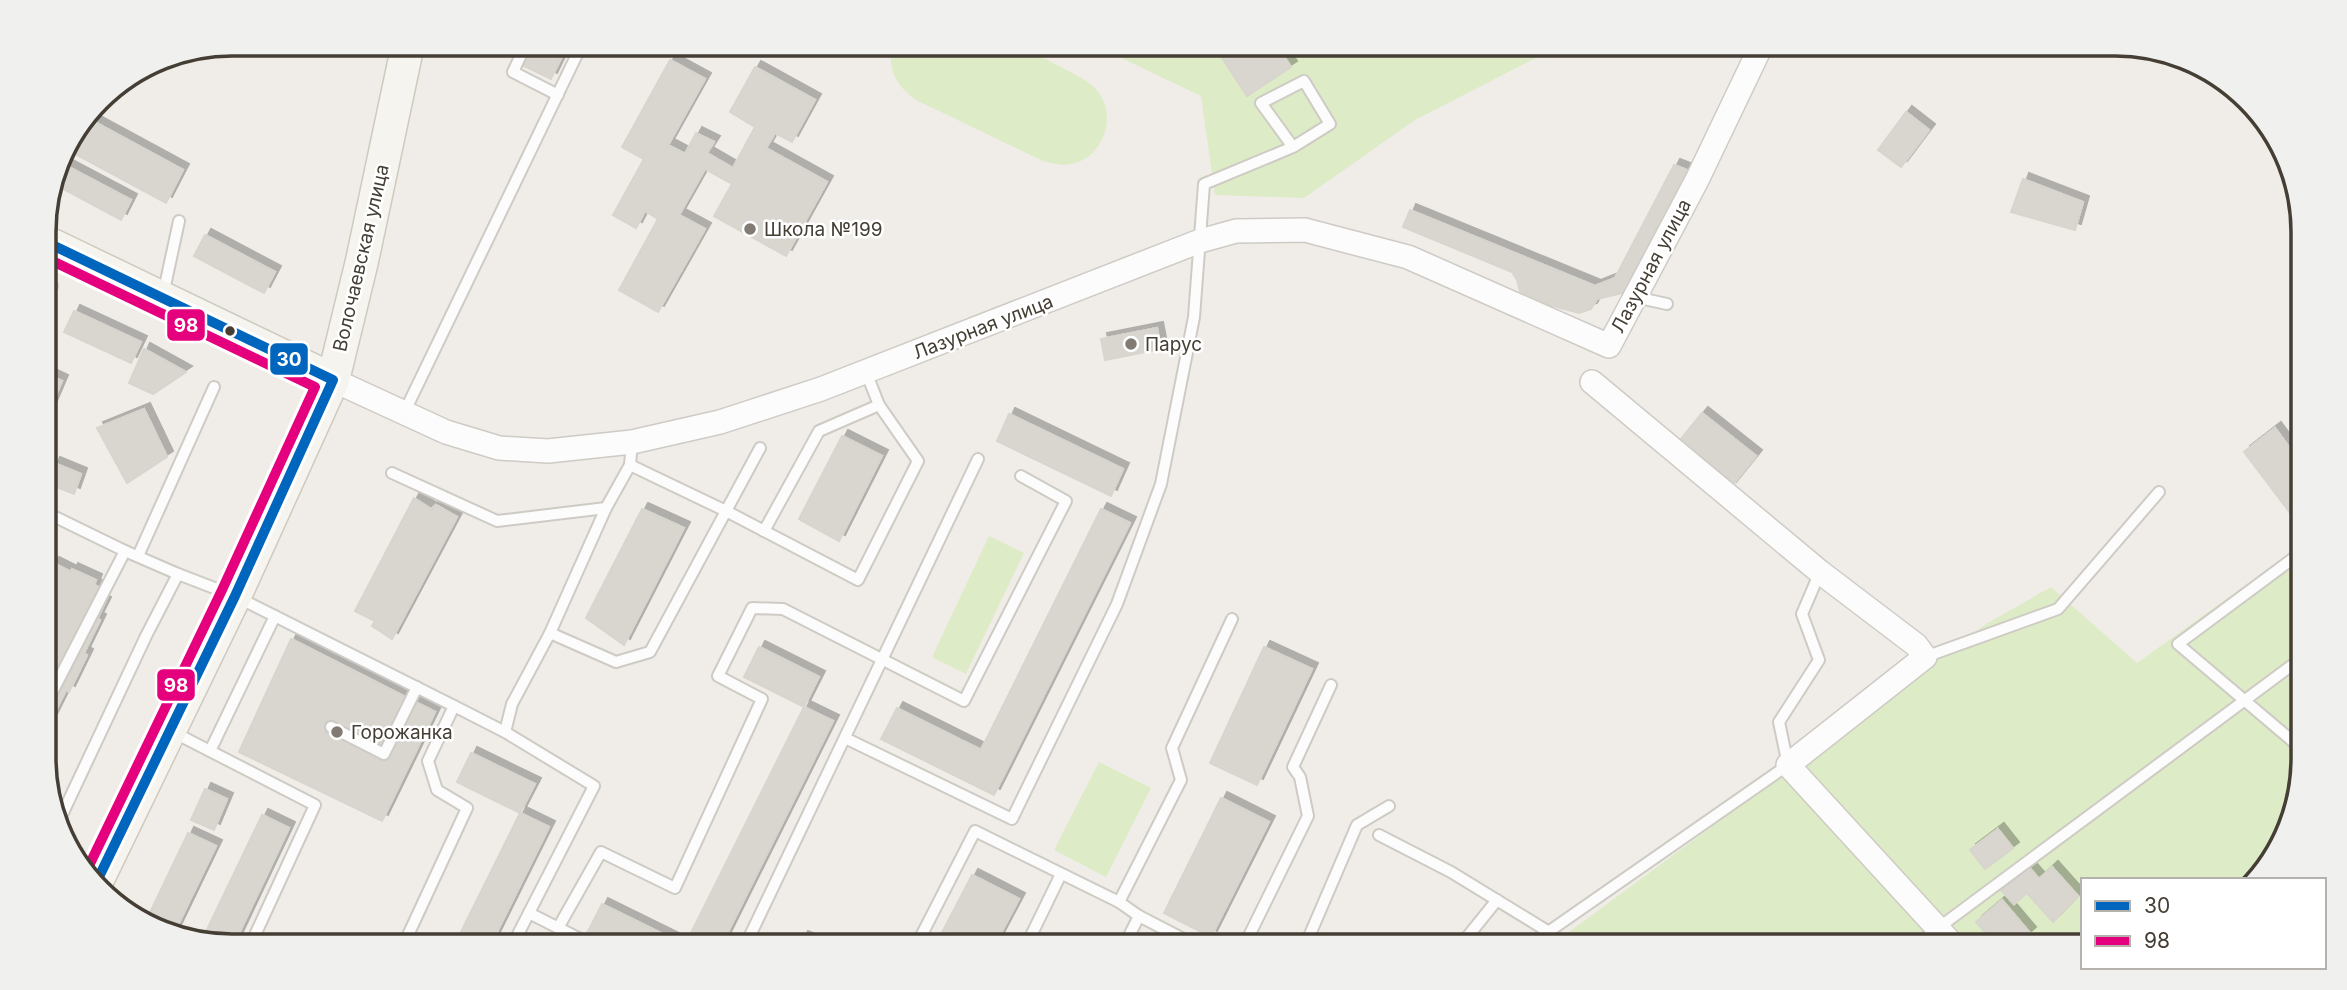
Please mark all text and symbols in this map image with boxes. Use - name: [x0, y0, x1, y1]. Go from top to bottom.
- street label: Волочаевская улица: [328, 162, 394, 354]
- street label: Лазурная улица: [1606, 195, 1696, 337]
- place label: Школа №199: [764, 218, 882, 241]
- marker: Школа №199: [742, 221, 758, 237]
- street label: Лазурная улица: [910, 290, 1056, 364]
- line badge: 98: [166, 308, 206, 342]
- text: 98: [174, 314, 198, 337]
- unlabelled marker: [223, 324, 237, 338]
- place label: Парус: [1145, 333, 1202, 356]
- marker: Парус: [1123, 336, 1139, 352]
- line badge: 30: [269, 342, 309, 376]
- text: 30: [276, 348, 302, 371]
- line badge: 98: [156, 668, 196, 702]
- text: 98: [164, 674, 188, 697]
- place label: Горожанка: [351, 721, 453, 744]
- marker: Горожанка: [329, 724, 345, 740]
- legend: [2081, 878, 2326, 969]
- text: 30: [2144, 893, 2170, 918]
- text: 98: [2144, 928, 2170, 953]

